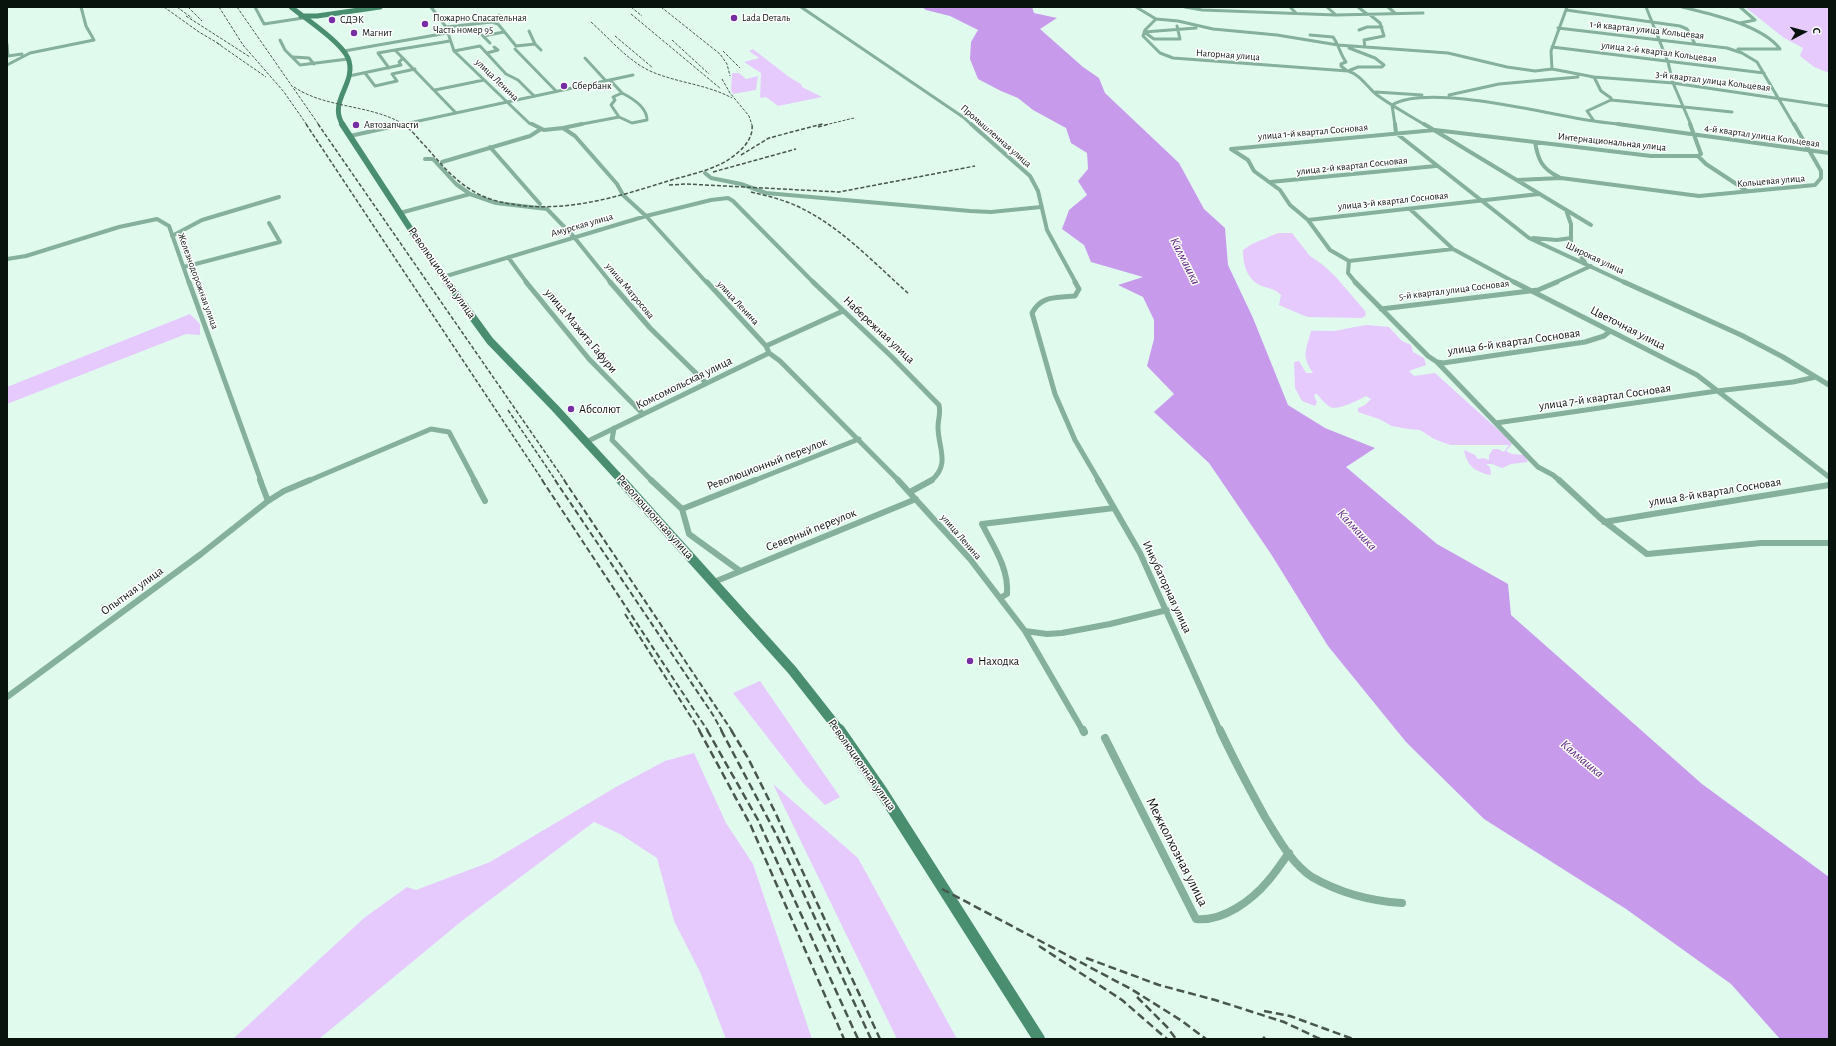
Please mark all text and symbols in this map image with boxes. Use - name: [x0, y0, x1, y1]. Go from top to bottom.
- place label: Пожарно Спасательная Часть номер 95: [433, 12, 527, 36]
- place label: Lada Dеталь: [742, 12, 790, 24]
- north arrow: [1784, 12, 1824, 52]
- marker: Lada Dеталь: [729, 13, 739, 23]
- place label: СДЭК: [340, 14, 364, 26]
- marker: СДЭК: [327, 15, 337, 25]
- street label: 1-й квартал улица Кольцевая: [1589, 18, 1705, 42]
- marker: Пожарно Спасательная Часть номер 95: [420, 19, 430, 29]
- place label: Магнит: [362, 27, 392, 39]
- text: С: [1811, 27, 1822, 34]
- marker: Магнит: [349, 28, 359, 38]
- street label: улица 2-й квартал Кольцевая: [1601, 39, 1717, 65]
- street label: Нагорная улица: [1195, 47, 1261, 63]
- street label: улица Ленина: [473, 56, 521, 104]
- street label: 3-й квартал улица Кольцевая: [1655, 68, 1771, 94]
- place label: Сбербанк: [572, 80, 612, 92]
- marker: Сбербанк: [559, 81, 569, 91]
- street label: Промышленная улица: [958, 102, 1034, 170]
- place label: Автозапчасти: [364, 119, 419, 131]
- marker: Автозапчасти: [351, 120, 361, 130]
- street label: улица 1-й квартал Сосновая: [1258, 121, 1368, 143]
- street label: 4-й квартал улица Кольцевая: [1704, 122, 1820, 150]
- street label: Интернациональная улица: [1557, 130, 1667, 154]
- street label: улица 2-й квартал Сосновая: [1296, 154, 1408, 178]
- street label: Кольцевая улица: [1736, 172, 1806, 190]
- street label: улица 3-й квартал Сосновая: [1337, 189, 1449, 213]
- street label: Амурская улица: [550, 210, 614, 240]
- street label: Революционная улица: [405, 224, 479, 322]
- street label: Железнодорожная улица: [175, 231, 221, 331]
- water label: Калмашка: [1166, 235, 1204, 287]
- street label: Широкая улица: [1564, 239, 1626, 277]
- street label: улица Матросова: [603, 261, 657, 321]
- street label: 5-й квартал улица Сосновая: [1398, 277, 1510, 303]
- street label: улица Ленина: [714, 278, 762, 328]
- street label: улица Мажита Гафури: [542, 286, 620, 376]
- street label: Набережная улица: [840, 293, 918, 367]
- street label: Цветочная улица: [1588, 303, 1668, 353]
- street label: улица 6-й квартал Сосновая: [1447, 326, 1581, 358]
- street label: Комсомольская улица: [633, 353, 735, 413]
- street label: улица 7-й квартал Сосновая: [1538, 381, 1672, 413]
- place label: Абсолют: [579, 402, 620, 416]
- marker: Абсолют: [566, 404, 576, 414]
- street label: Революционный переулок: [705, 434, 829, 494]
- street label: Революционная улица: [613, 472, 697, 562]
- street label: улица 8-й квартал Сосновая: [1648, 474, 1782, 510]
- street label: Северный переулок: [764, 505, 858, 555]
- water label: Калмашка: [1334, 506, 1380, 554]
- street label: улица Ленина: [938, 512, 984, 562]
- street label: Инкубаторная улица: [1139, 538, 1195, 636]
- street label: Опытная улица: [98, 564, 166, 618]
- place label: Находка: [978, 654, 1019, 668]
- marker: Находка: [965, 656, 975, 666]
- street label: Революционная улица: [825, 716, 899, 814]
- water label: Калмашка: [1557, 737, 1607, 781]
- street label: Межколхозная улица: [1142, 795, 1212, 909]

